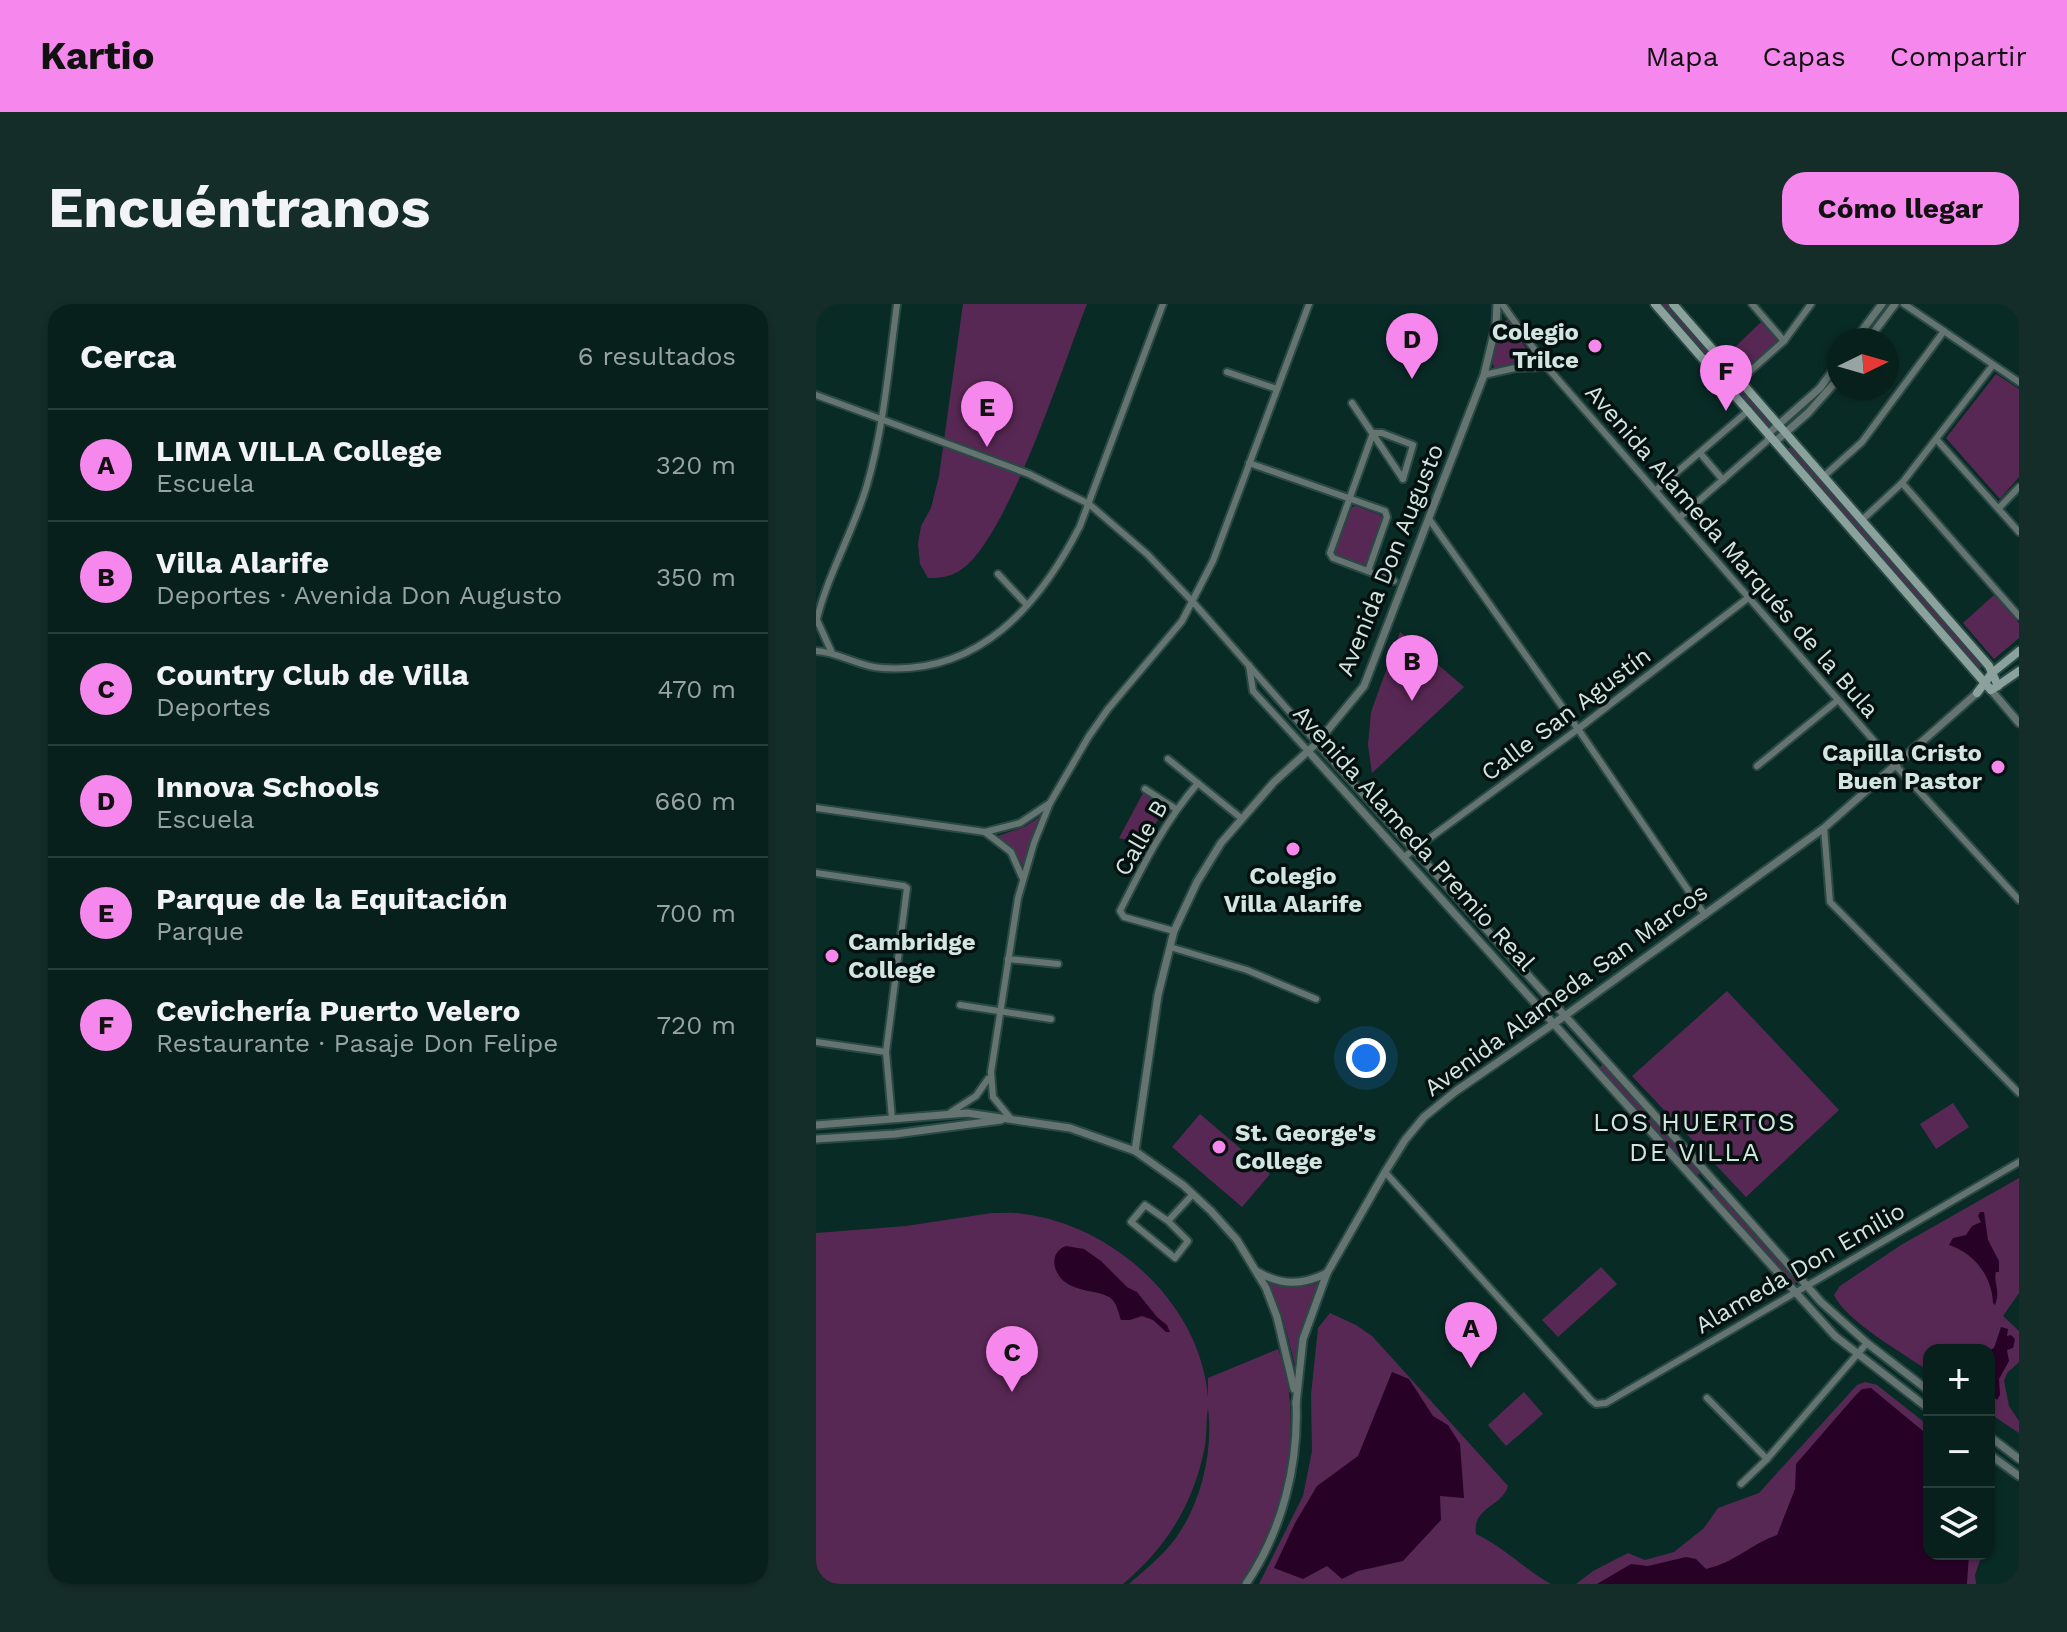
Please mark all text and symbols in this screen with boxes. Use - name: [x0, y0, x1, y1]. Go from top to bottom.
- text: Kartio: [40, 34, 154, 78]
- text: Mapa: [1645, 40, 1718, 73]
- text: Capas: [1762, 40, 1846, 73]
- text: Compartir: [1890, 40, 2027, 73]
- button: Cómo llegar: [1782, 172, 2019, 245]
- text: Encuéntranos: [48, 175, 430, 241]
- pin: D: [1386, 313, 1438, 379]
- place label: Colegio Trilce: [1492, 318, 1579, 374]
- north arrow: [1827, 328, 1899, 400]
- text: Cerca: [80, 336, 176, 376]
- marker: Colegio Trilce: [1586, 337, 1604, 355]
- text: 6 resultados: [578, 341, 736, 371]
- pin: F: [1700, 345, 1752, 411]
- street label: Avenida Alameda Marqués de la Bula: [1580, 379, 1884, 723]
- pin: E: [961, 381, 1013, 447]
- text: LIMA VILLA College: [156, 433, 442, 468]
- street label: Avenida Don Augusto: [1331, 440, 1449, 680]
- text: A: [97, 450, 115, 480]
- text: 320 m: [656, 450, 736, 480]
- text: Escuela: [156, 468, 255, 498]
- text: Villa Alarife: [156, 545, 329, 580]
- text: B: [97, 562, 115, 592]
- text: 350 m: [656, 562, 736, 592]
- text: Deportes · Avenida Don Augusto: [156, 580, 562, 610]
- pin: B: [1386, 635, 1438, 701]
- street label: Calle San Agustín: [1476, 641, 1656, 787]
- text: Country Club de Villa: [156, 657, 469, 692]
- text: C: [97, 674, 115, 704]
- text: 470 m: [658, 674, 736, 704]
- text: Deportes: [156, 692, 271, 722]
- street label: Avenida Alameda Premio Real: [1287, 699, 1541, 977]
- place label: Capilla Cristo Buen Pastor: [1822, 739, 1983, 795]
- marker: Capilla Cristo Buen Pastor: [1989, 758, 2007, 776]
- text: Innova Schools: [156, 769, 379, 804]
- text: D: [97, 786, 115, 816]
- text: 660 m: [655, 786, 736, 816]
- street label: Calle B: [1108, 795, 1174, 881]
- text: Escuela: [156, 804, 255, 834]
- marker: Colegio Villa Alarife: [1284, 840, 1302, 858]
- place label: Colegio Villa Alarife: [1224, 862, 1362, 918]
- street label: Avenida Alameda San Marcos: [1419, 878, 1713, 1102]
- text: Parque de la Equitación: [156, 881, 508, 916]
- text: E: [98, 898, 114, 928]
- text: 700 m: [656, 898, 736, 928]
- text: Parque: [156, 916, 244, 946]
- place label: Cambridge College: [848, 928, 976, 984]
- marker: Cambridge College: [823, 947, 841, 965]
- text: Cevichería Puerto Velero: [156, 993, 520, 1028]
- text: F: [98, 1010, 114, 1040]
- text: 720 m: [656, 1010, 736, 1040]
- text: Restaurante · Pasaje Don Felipe: [156, 1028, 558, 1058]
- your location: [1346, 1038, 1386, 1078]
- district label: LOS HUERTOS DE VILLA: [1593, 1107, 1797, 1167]
- place label: St. George's College: [1235, 1119, 1376, 1175]
- marker: St. George's College: [1210, 1138, 1228, 1156]
- street label: Alameda Don Emilio: [1690, 1197, 1910, 1339]
- pin: A: [1445, 1302, 1497, 1368]
- pin: C: [986, 1326, 1038, 1392]
- map controls: [1923, 1344, 1995, 1560]
- button: +: [1923, 1344, 1995, 1416]
- button: −: [1923, 1416, 1995, 1488]
- button: layers: [1923, 1488, 1995, 1560]

